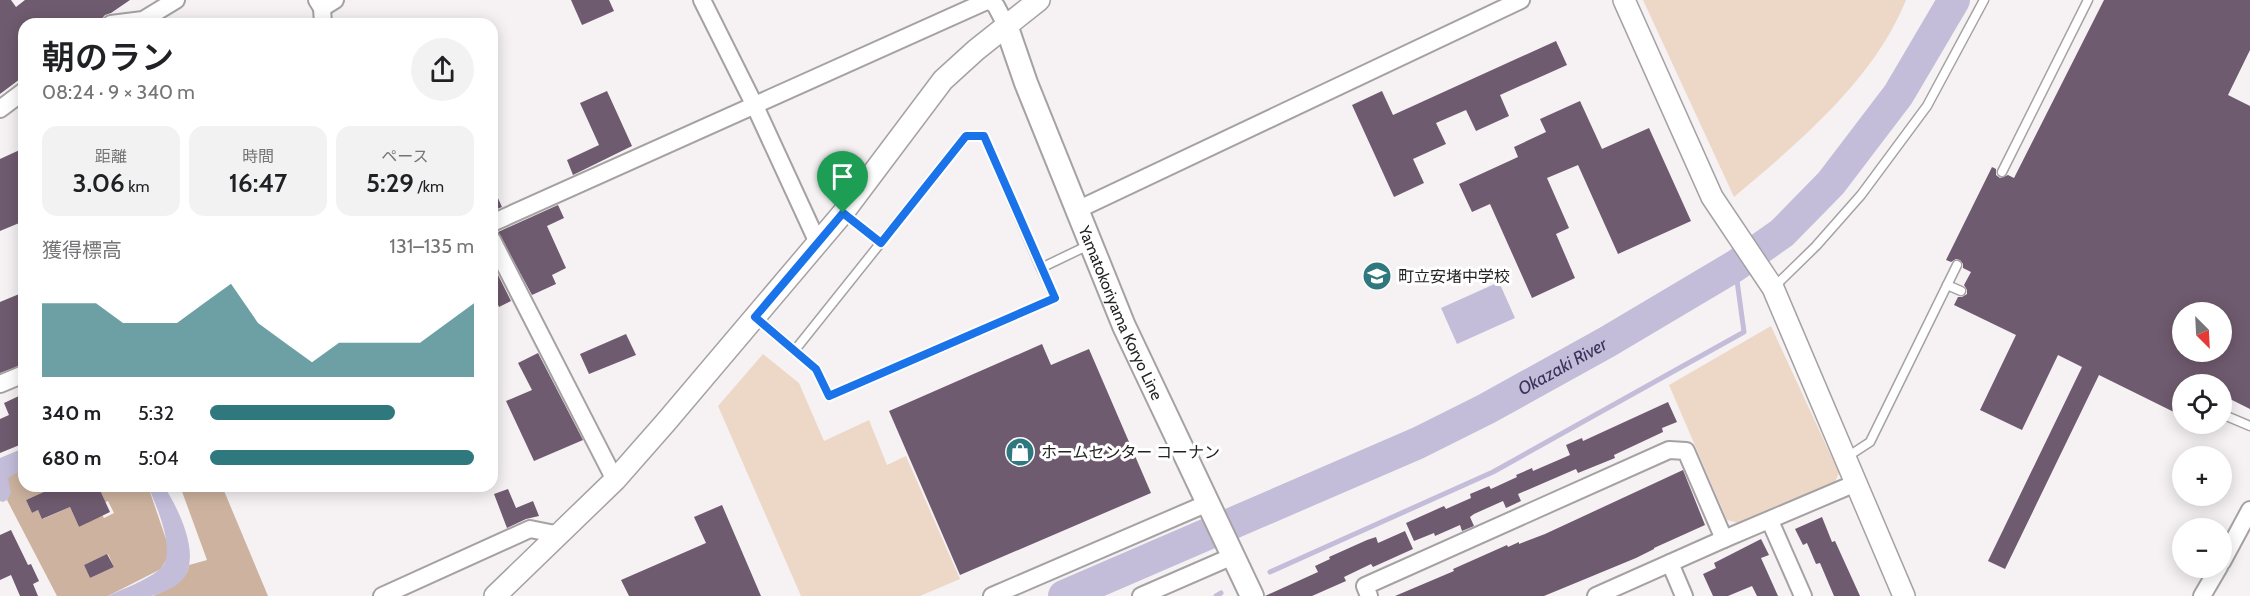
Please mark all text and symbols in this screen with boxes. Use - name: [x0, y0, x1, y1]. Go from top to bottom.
- text: 朝のラン: [42, 37, 174, 77]
- button: share: [411, 38, 474, 101]
- text: 08:24 · 9 × 340 m: [42, 80, 195, 104]
- text: 距離: [95, 147, 127, 166]
- text: 時間: [242, 147, 274, 166]
- text: ペース: [381, 147, 429, 166]
- pin: [817, 151, 868, 213]
- icon: arrive: [826, 160, 859, 193]
- text: 3.06: [72, 167, 125, 199]
- text: 16:47: [229, 167, 287, 199]
- text: 5:29: [366, 167, 414, 199]
- text: km: [125, 177, 150, 196]
- text: /km: [414, 177, 444, 196]
- street label: Yamatokoriyama Koryo Line: [1074, 222, 1167, 403]
- text: 131–135 m: [389, 234, 474, 258]
- text: 獲得標高: [42, 238, 122, 262]
- school or university icon: 町立安堵中学校: [1361, 260, 1393, 292]
- place label: 町立安堵中学校: [1398, 267, 1510, 286]
- north arrow: [2172, 302, 2232, 362]
- map controls: [2172, 302, 2232, 578]
- water label: Okazaki River: [1514, 333, 1612, 400]
- button: locate: [2172, 374, 2232, 434]
- text: 340 m: [42, 401, 101, 425]
- text: 5:32: [138, 401, 174, 425]
- shop icon: ホームセンター コーナン: [1004, 436, 1036, 468]
- place label: ホームセンター コーナン: [1041, 443, 1220, 462]
- text: 680 m: [42, 446, 101, 470]
- text: 5:04: [138, 446, 179, 470]
- button: +: [2172, 446, 2232, 506]
- button: −: [2172, 518, 2232, 578]

